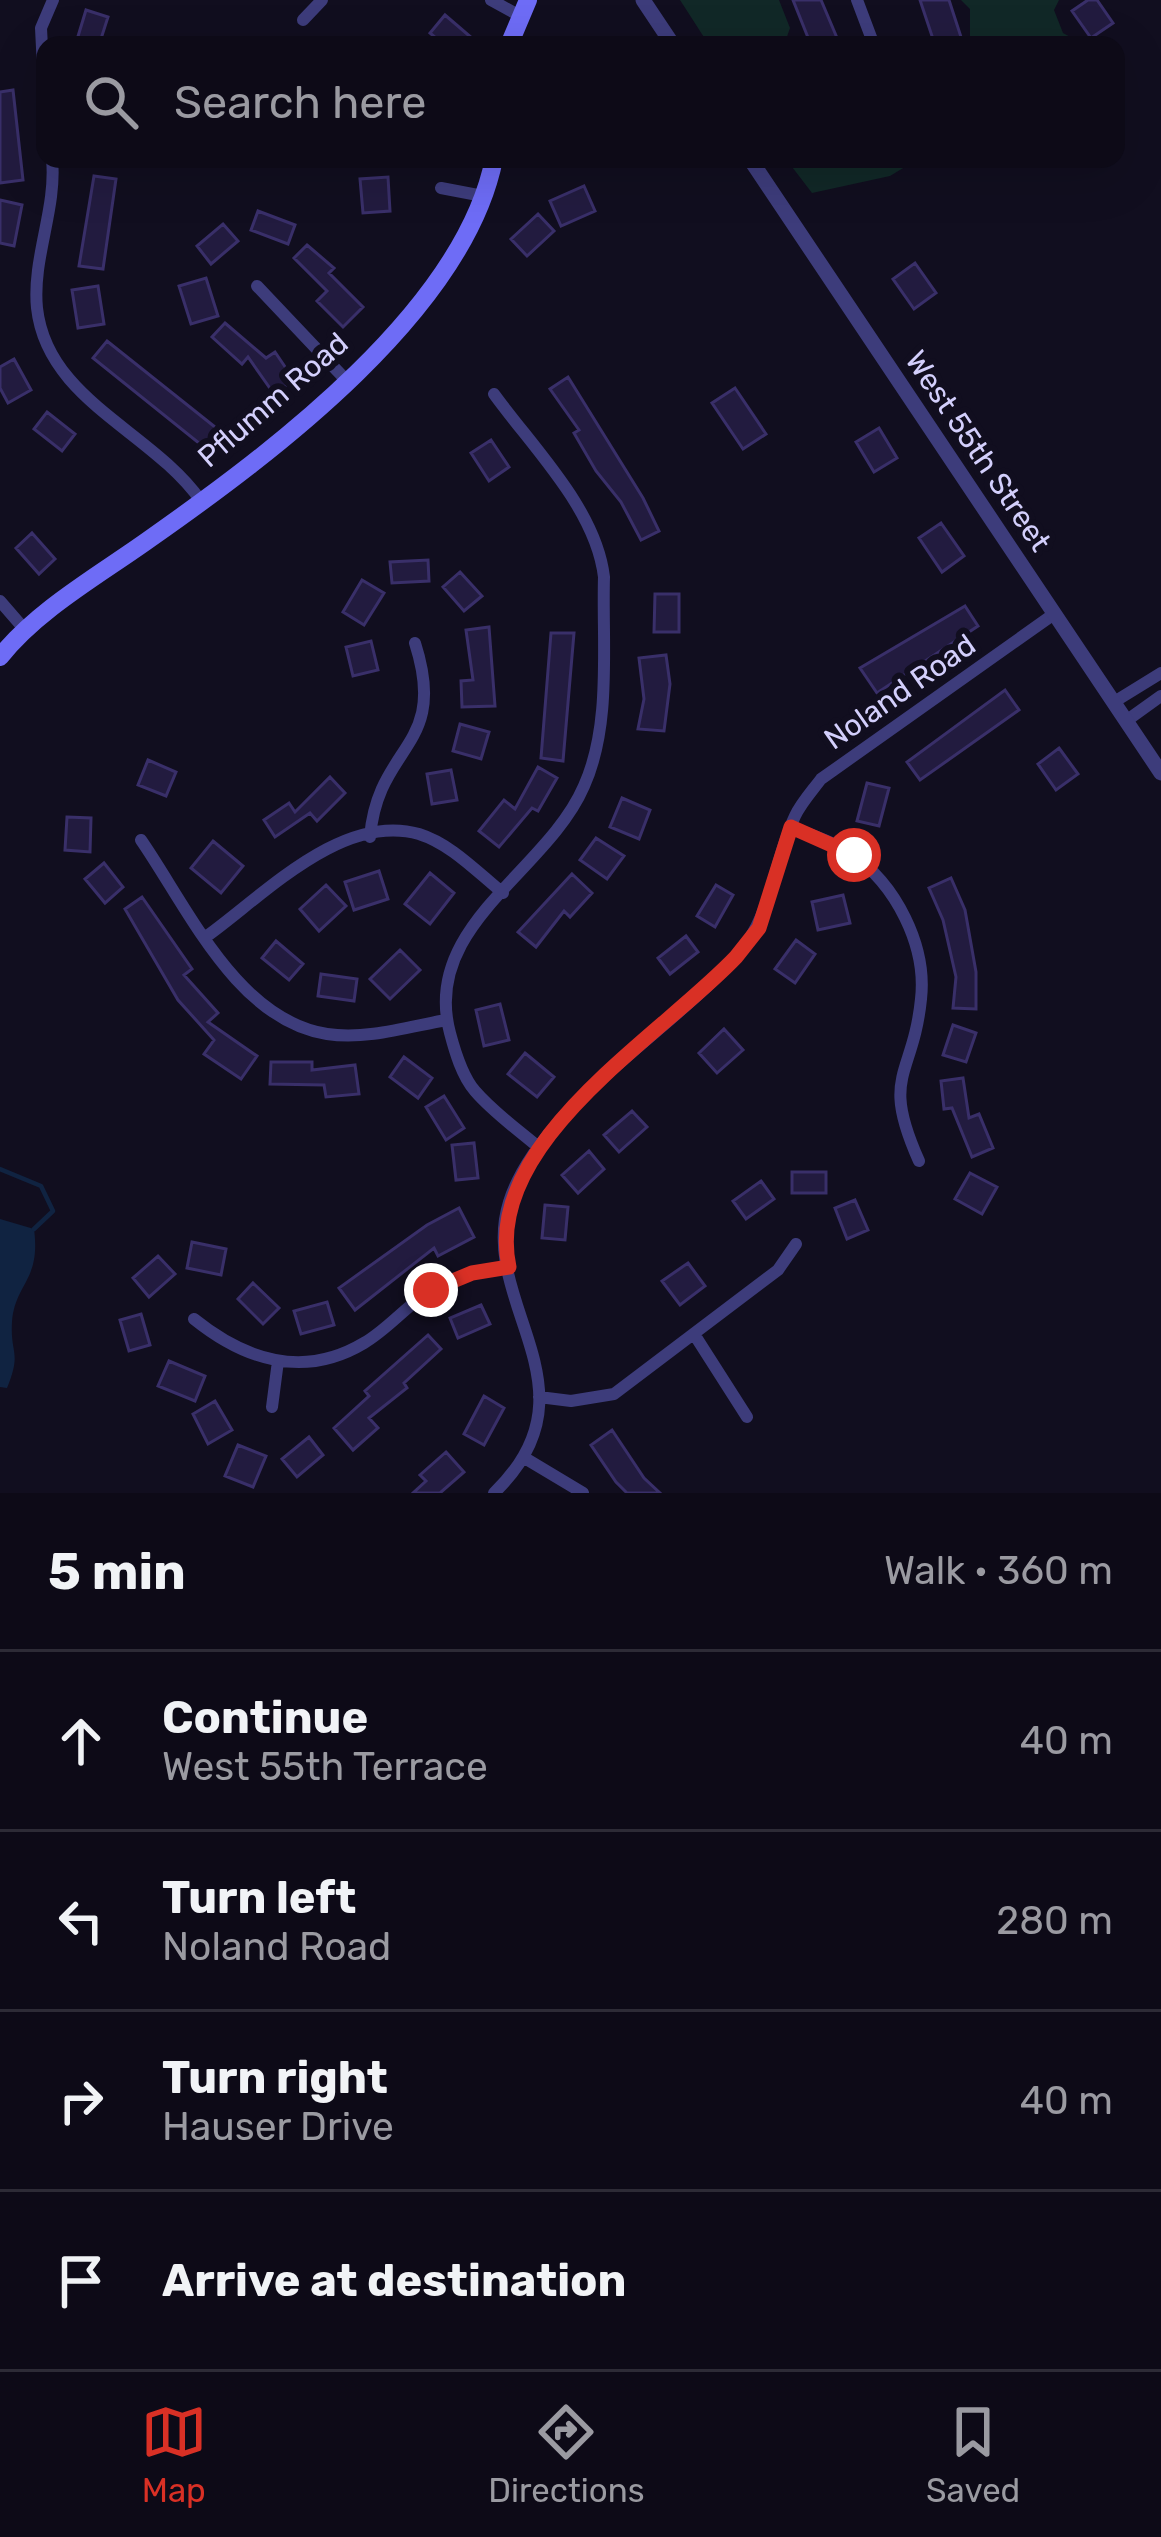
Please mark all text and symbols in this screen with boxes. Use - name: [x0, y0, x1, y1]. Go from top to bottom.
- search box: [36, 36, 1125, 168]
- icon: search: [78, 69, 144, 135]
- text: Search here: [174, 76, 426, 129]
- street label: Pflumm Road: [191, 325, 355, 475]
- street label: West 55th Street: [898, 344, 1059, 558]
- street label: Noland Road: [817, 627, 983, 757]
- route start: [827, 828, 881, 882]
- route end: [404, 1263, 458, 1317]
- text: 5 min: [48, 1541, 186, 1602]
- text: Walk · 360 m: [884, 1548, 1113, 1594]
- text: Continue: [162, 1691, 368, 1744]
- icon: ahead: [48, 1708, 114, 1774]
- text: 40 m: [1020, 1718, 1113, 1764]
- text: West 55th Terrace: [162, 1744, 488, 1790]
- text: Turn left: [162, 1871, 356, 1924]
- icon: left: [48, 1888, 114, 1954]
- text: 280 m: [996, 1898, 1113, 1944]
- text: Noland Road: [162, 1924, 391, 1970]
- text: Turn right: [162, 2051, 388, 2104]
- icon: right: [48, 2068, 114, 2134]
- text: 40 m: [1020, 2078, 1113, 2124]
- text: Hauser Drive: [162, 2104, 394, 2150]
- icon: arrive: [48, 2248, 114, 2314]
- text: Arrive at destination: [162, 2254, 627, 2307]
- tab: Map: [141, 2399, 207, 2510]
- tab: Directions: [488, 2399, 645, 2510]
- tab: Saved: [926, 2399, 1020, 2510]

